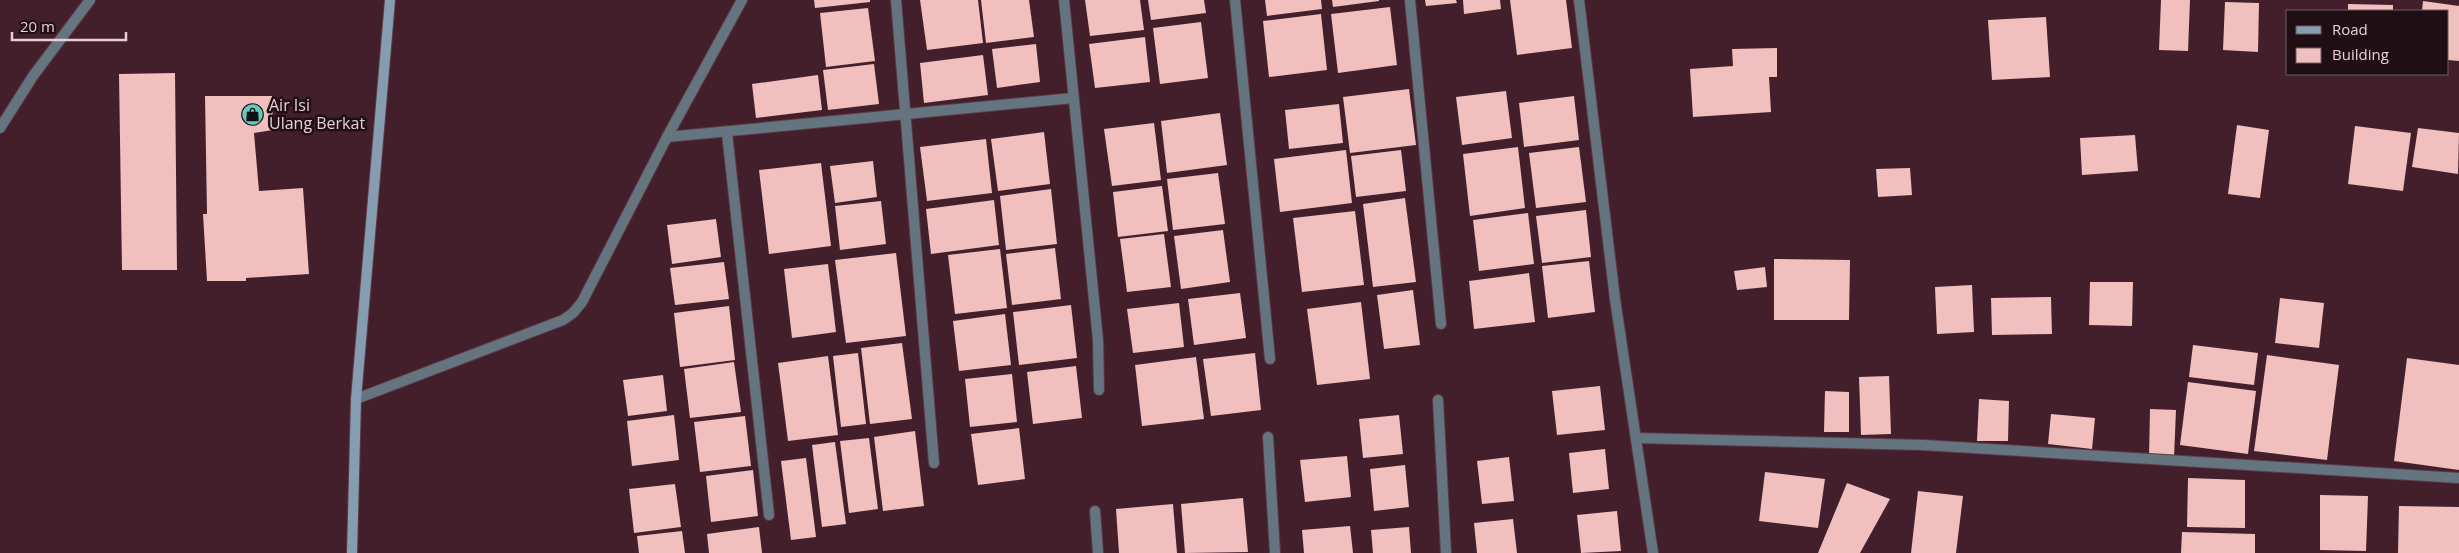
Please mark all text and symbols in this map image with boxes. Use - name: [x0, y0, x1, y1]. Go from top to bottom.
- scale bar: [12, 10, 126, 42]
- legend: [2286, 10, 2449, 75]
- text: 20 m: [20, 16, 55, 36]
- text: Road: [2332, 19, 2368, 39]
- text: Building: [2332, 44, 2389, 64]
- place label: Air Isi Ulang Berkat: [269, 94, 365, 134]
- shop icon: Air Isi Ulang Berkat: [241, 102, 265, 126]

